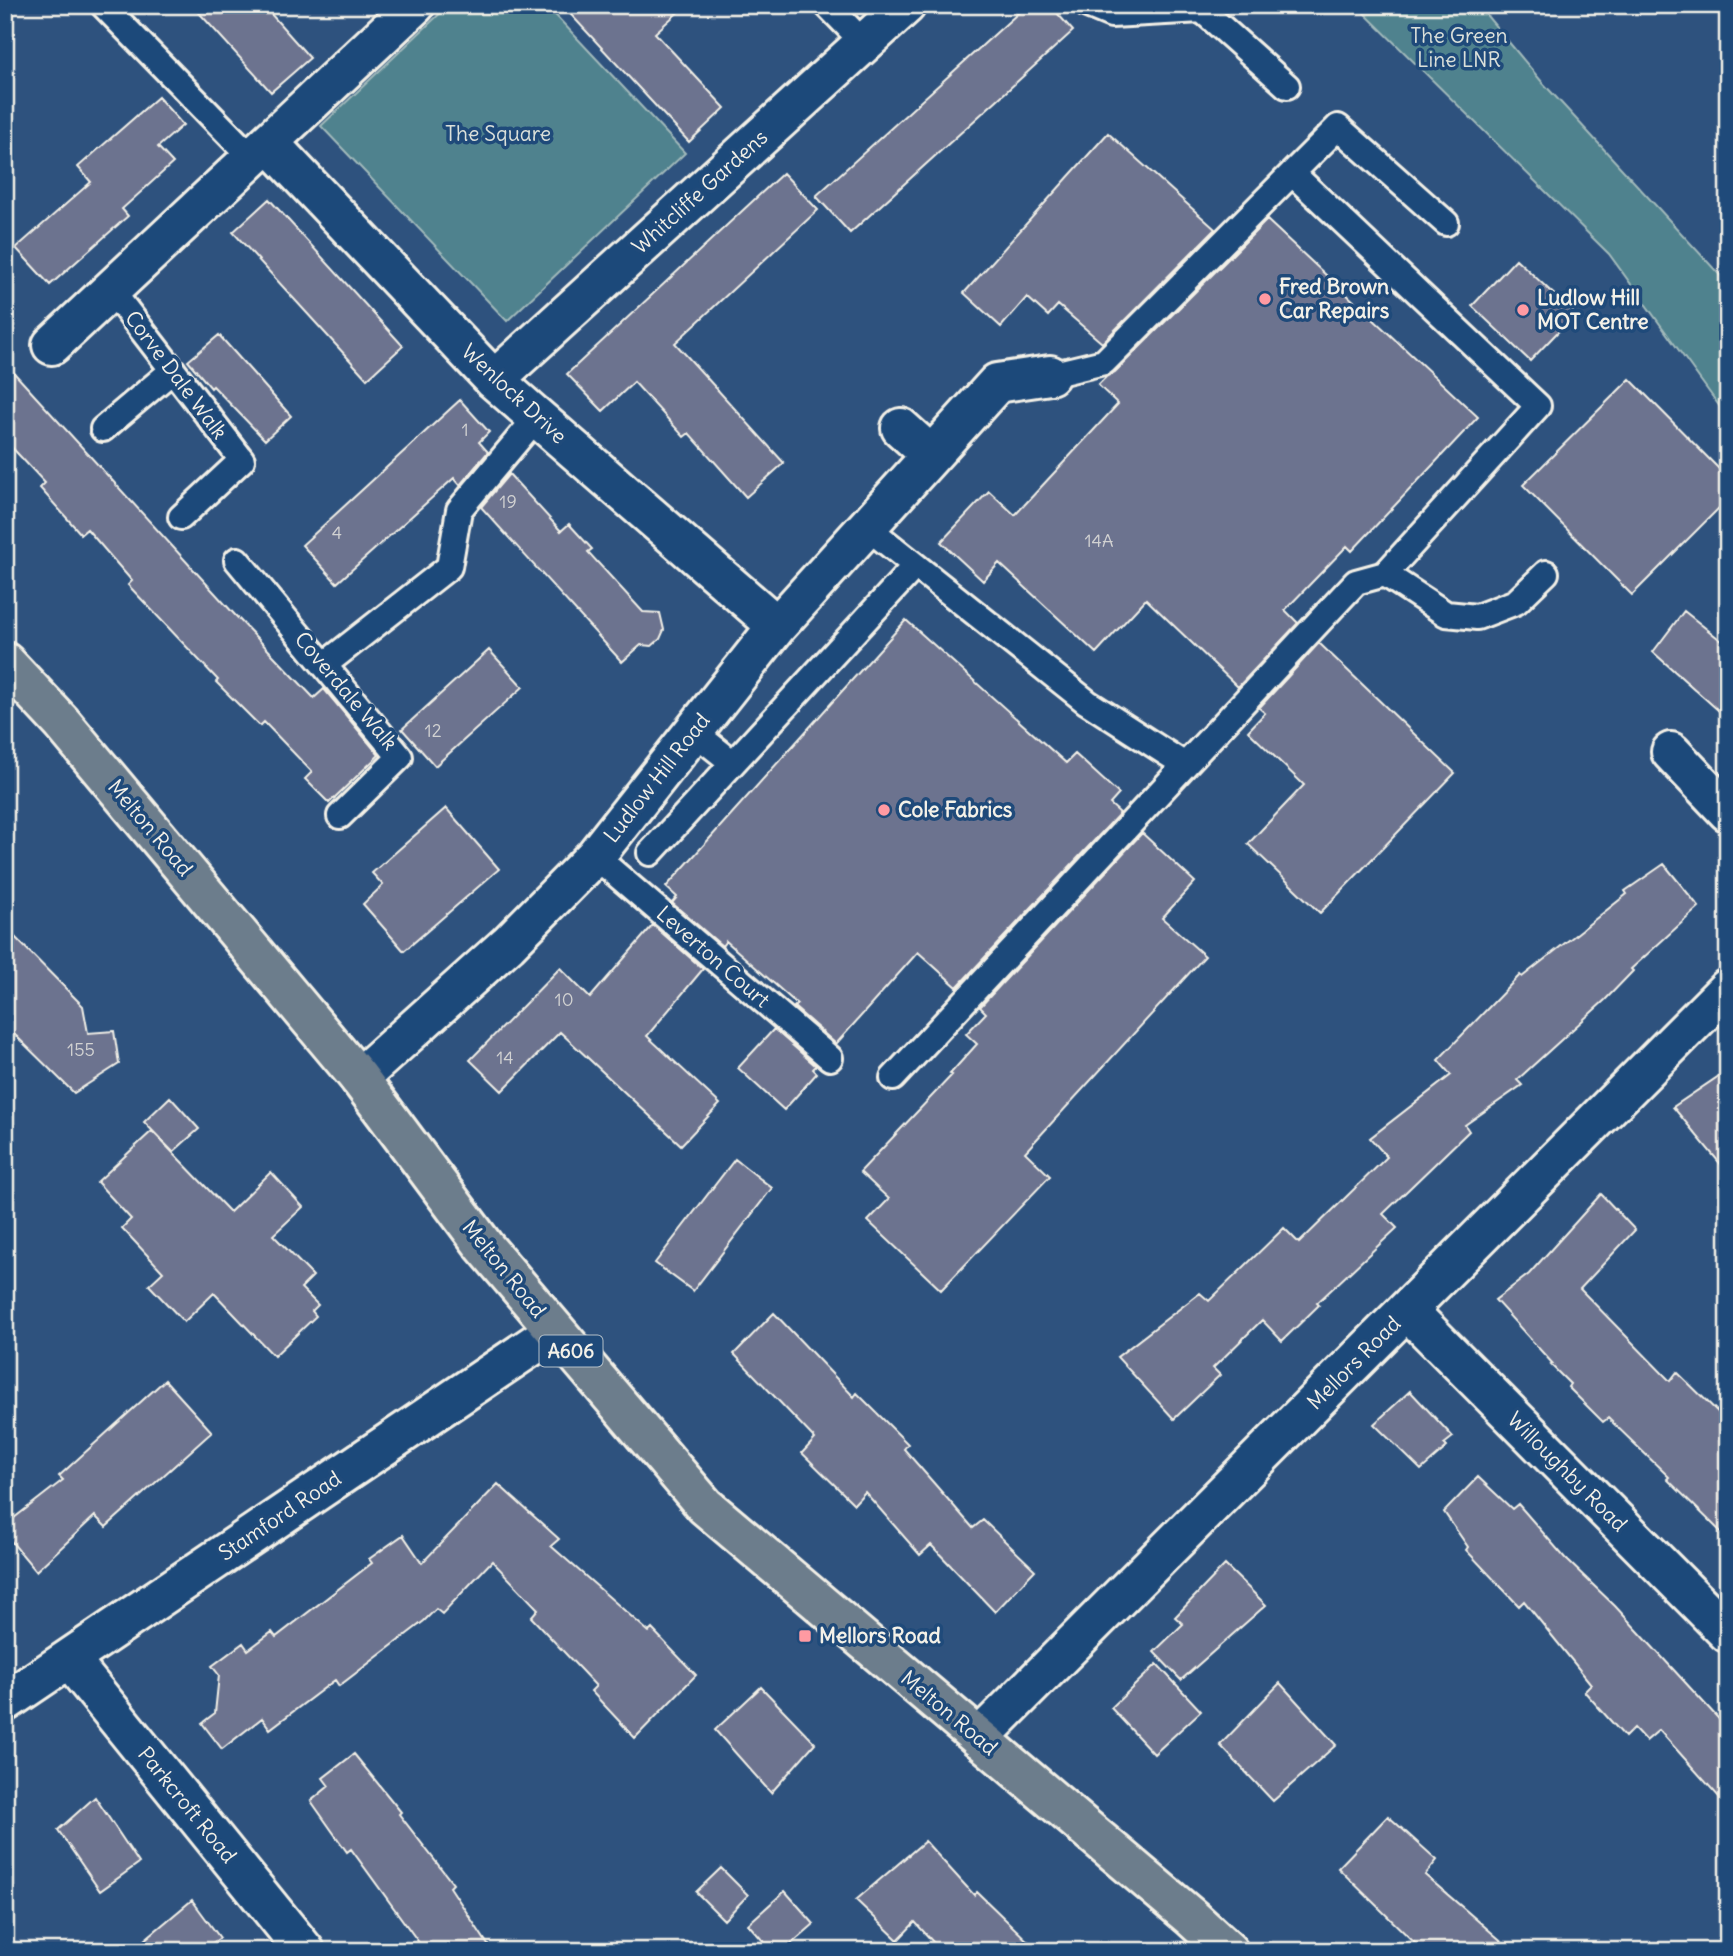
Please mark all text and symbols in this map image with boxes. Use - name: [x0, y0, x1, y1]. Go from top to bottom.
- park label: The Green Line LNR: [1410, 22, 1508, 73]
- park label: The Square: [445, 120, 551, 147]
- street label: Whitcliffe Gardens: [626, 124, 773, 260]
- place label: Fred Brown Car Repairs: [1279, 273, 1390, 324]
- place label: Ludlow Hill MOT Centre: [1537, 284, 1649, 335]
- marker: Fred Brown Car Repairs: [1257, 291, 1273, 307]
- marker: Ludlow Hill MOT Centre: [1515, 302, 1531, 318]
- street label: Corve Dale Walk: [119, 305, 234, 444]
- street label: Wenlock Drive: [456, 338, 573, 449]
- house number: 1: [461, 418, 469, 441]
- house number: 19: [499, 490, 517, 513]
- house number: 4: [332, 521, 342, 544]
- house number: 14A: [1084, 529, 1114, 552]
- street label: Coverdale Walk: [289, 626, 404, 755]
- street label: Ludlow Hill Road: [598, 707, 716, 848]
- house number: 12: [424, 719, 442, 742]
- street label: Melton Road: [102, 774, 199, 882]
- place label: Cole Fabrics: [898, 796, 1013, 823]
- marker: Cole Fabrics: [876, 802, 892, 818]
- street label: Leverton Court: [651, 900, 776, 1013]
- house number: 10: [555, 988, 574, 1011]
- house number: 155: [67, 1038, 95, 1061]
- house number: 14: [496, 1046, 514, 1069]
- street label: Melton Road: [457, 1214, 552, 1323]
- street label: Mellors Road: [1301, 1310, 1406, 1415]
- road number: A606: [540, 1336, 602, 1366]
- street label: Willoughby Road: [1502, 1406, 1633, 1537]
- street label: Stamford Road: [213, 1465, 346, 1566]
- place label: Mellors Road: [819, 1622, 941, 1649]
- marker: Mellors Road: [797, 1628, 813, 1644]
- street label: Melton Road: [895, 1664, 1003, 1761]
- street label: Parkcroft Road: [132, 1741, 243, 1868]

